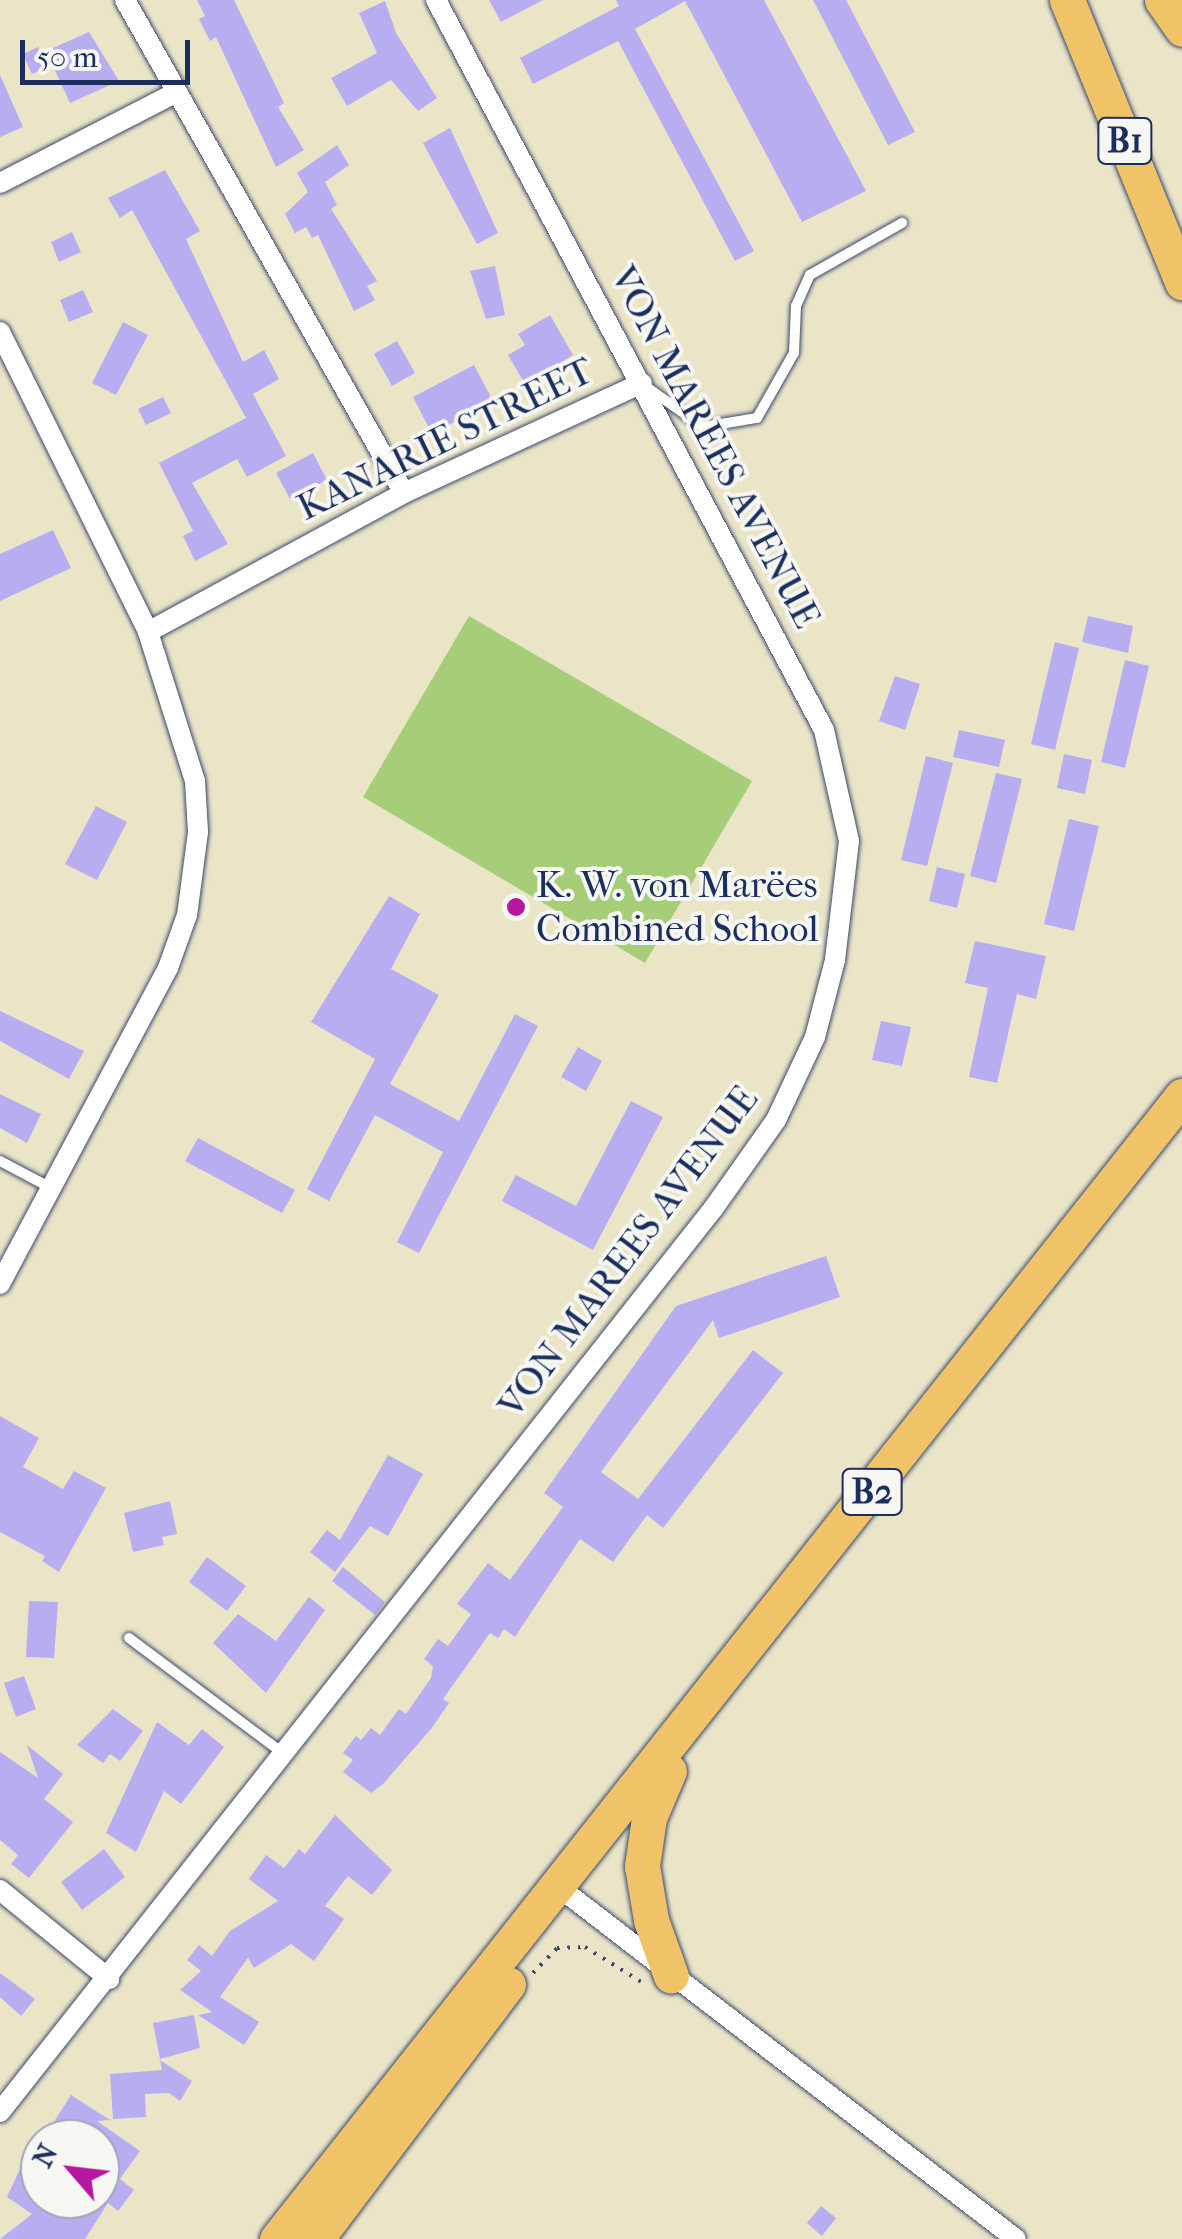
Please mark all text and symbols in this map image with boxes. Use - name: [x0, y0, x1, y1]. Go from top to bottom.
- scale bar: [25, 20, 195, 82]
- text: 50 m: [37, 40, 98, 75]
- road number: B1: [1095, 111, 1155, 171]
- street label: VON MAREES AVENUE: [600, 258, 830, 636]
- street label: KANARIE STREET: [290, 348, 600, 530]
- place label: K. W. von Marëes Combined School: [536, 862, 819, 952]
- marker: K. W. von Marëes Combined School: [505, 896, 527, 918]
- street label: VON MAREES AVENUE: [488, 1077, 768, 1427]
- road number: B2: [840, 1462, 904, 1522]
- north arrow: [20, 2119, 120, 2219]
- text: N: [25, 2138, 64, 2173]

